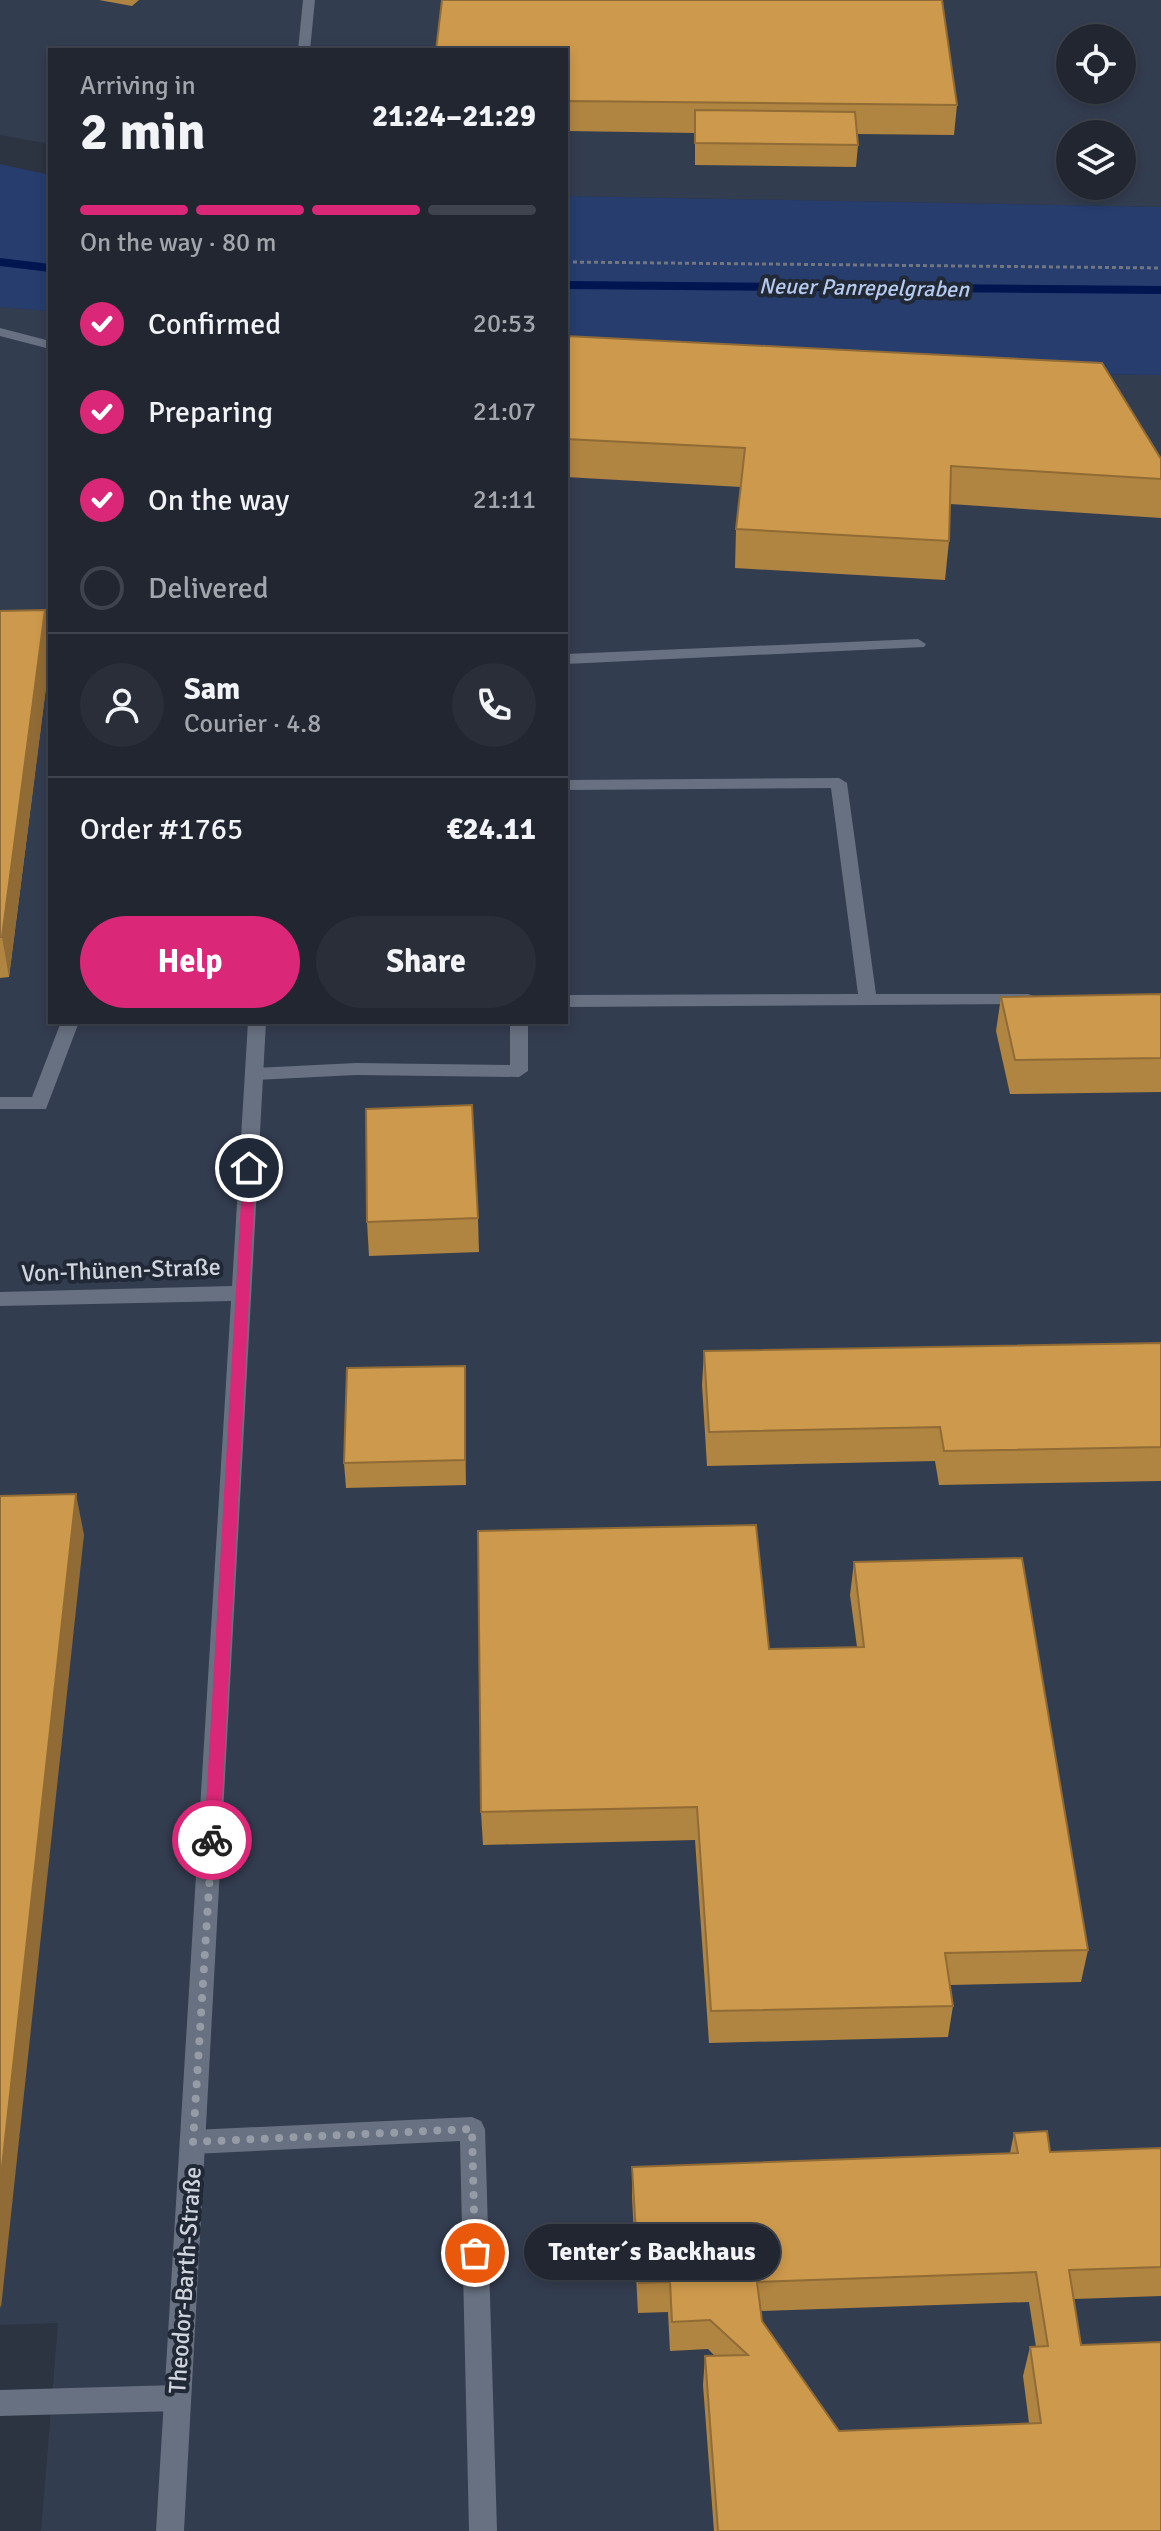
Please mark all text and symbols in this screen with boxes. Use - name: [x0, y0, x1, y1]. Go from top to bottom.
- map controls: [1056, 24, 1136, 200]
- button: locate: [1056, 24, 1136, 104]
- text: Arriving in: [80, 70, 196, 102]
- text: 21:24–21:29: [372, 98, 536, 135]
- text: 2 min: [80, 100, 206, 164]
- button: layers: [1056, 120, 1136, 200]
- text: On the way · 80 m: [80, 227, 276, 259]
- water label: Neuer Panrepelgraben: [759, 272, 970, 303]
- icon: check: [80, 302, 124, 346]
- text: Confirmed: [148, 306, 281, 343]
- text: 20:53: [473, 308, 536, 340]
- icon: check: [80, 390, 124, 434]
- text: Preparing: [148, 394, 273, 431]
- text: 21:07: [473, 396, 536, 428]
- icon: check: [80, 478, 124, 522]
- text: On the way: [148, 482, 289, 519]
- text: 21:11: [473, 484, 536, 516]
- text: Delivered: [148, 570, 269, 607]
- button: person: [80, 663, 164, 747]
- button: phone: [452, 663, 536, 747]
- text: Sam: [184, 671, 240, 708]
- text: Courier · 4.8: [184, 708, 321, 740]
- text: Order #1765: [80, 811, 243, 848]
- text: €24.11: [446, 811, 536, 848]
- button: Help: [80, 916, 300, 1008]
- button: Share: [316, 916, 536, 1008]
- pin: [215, 1134, 283, 1202]
- icon: home: [227, 1146, 271, 1190]
- street label: Von-Thünen-Straße: [21, 1252, 221, 1288]
- courier: [172, 1800, 252, 1880]
- icon: bike: [190, 1818, 234, 1862]
- street label: Theodor-Barth-Straße: [162, 2166, 208, 2394]
- pin: [441, 2219, 509, 2287]
- callout: Tenter´s Backhaus: [523, 2225, 779, 2281]
- icon: bag: [453, 2231, 497, 2275]
- text: Tenter´s Backhaus: [549, 2236, 755, 2268]

